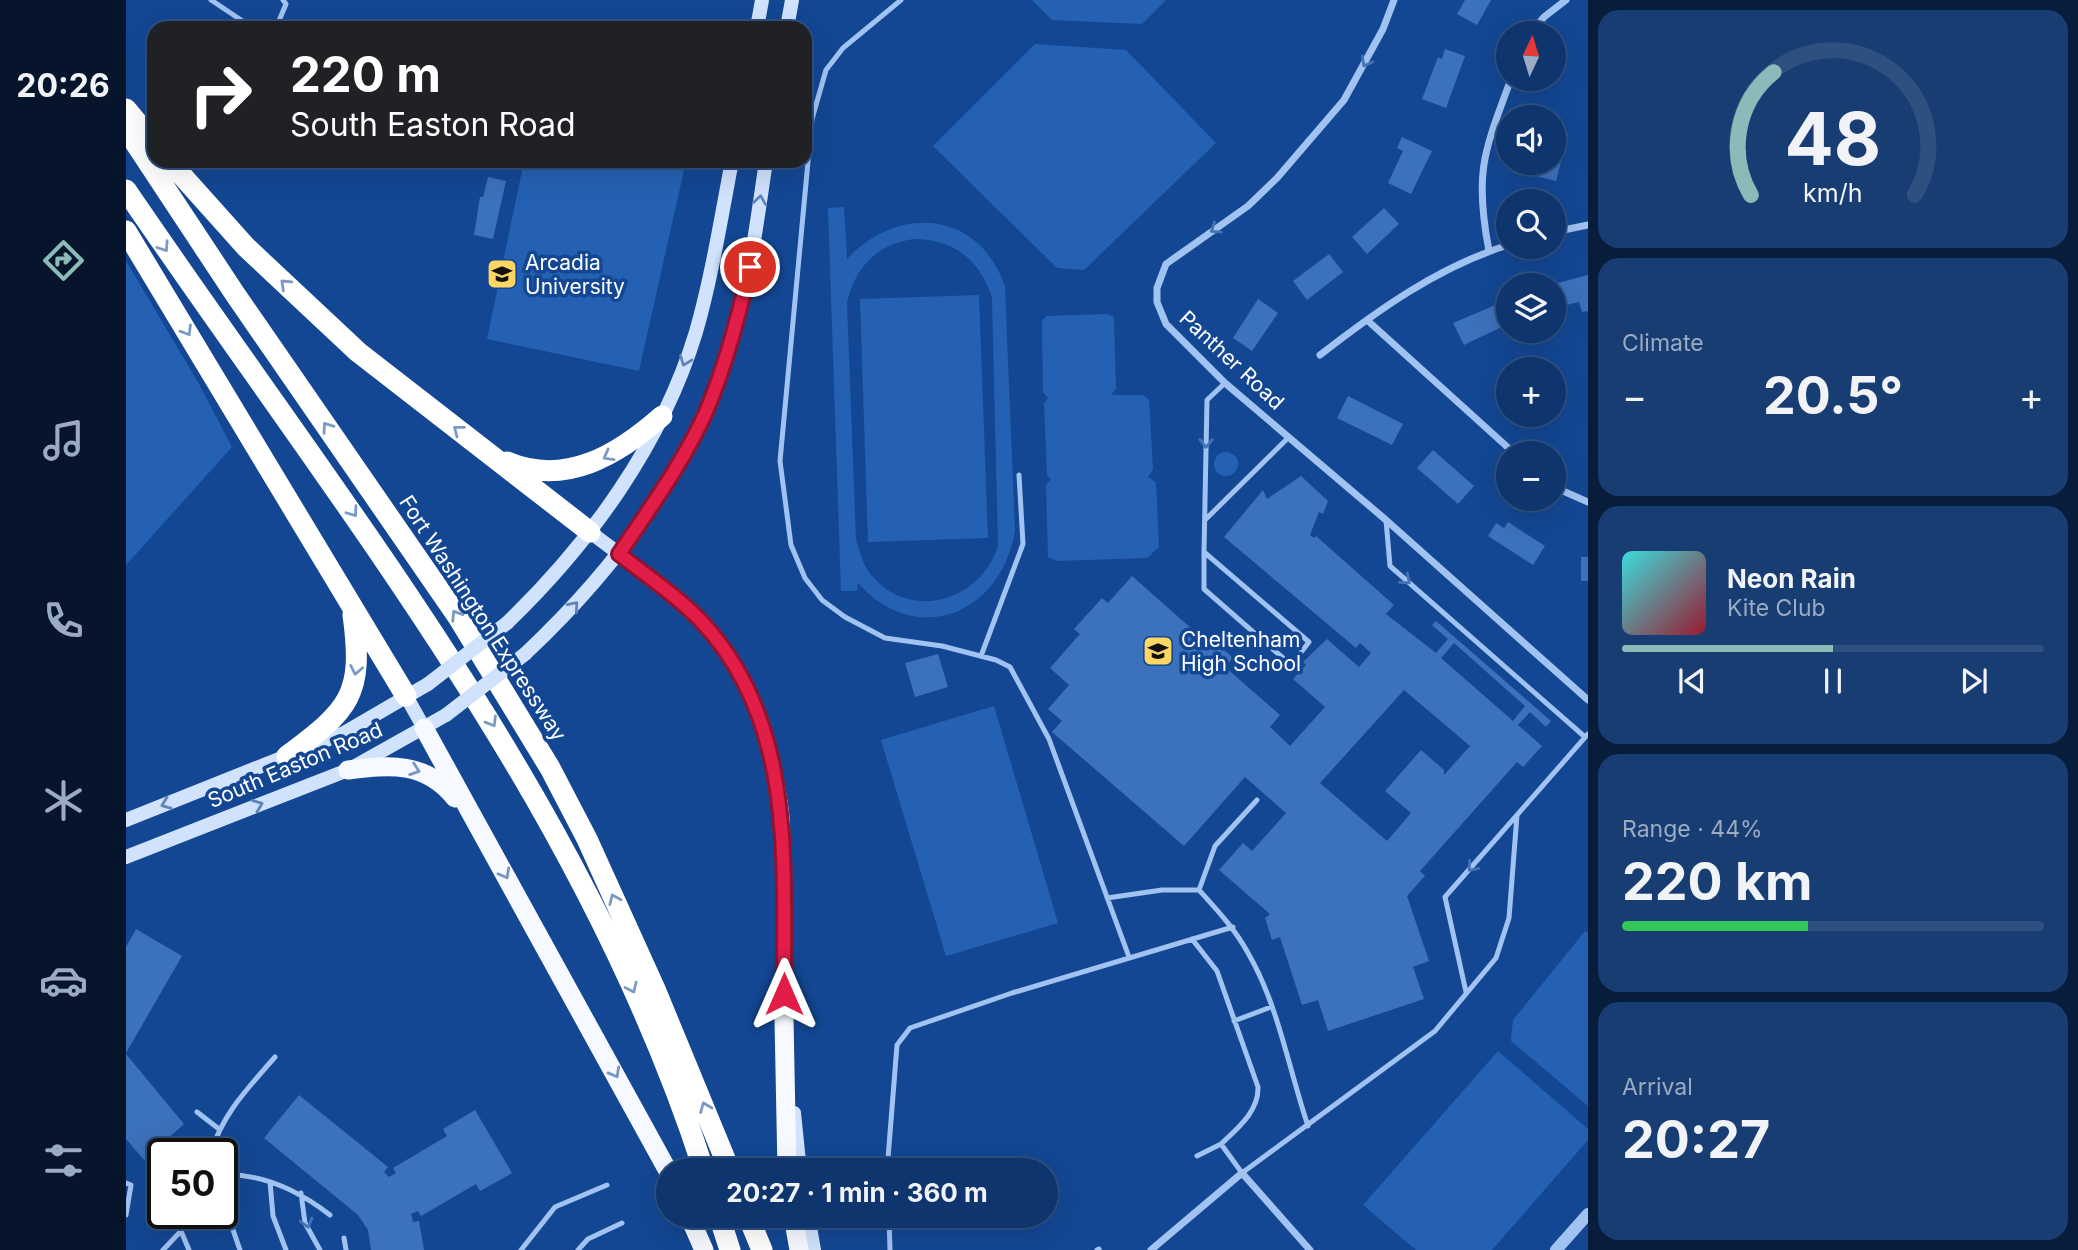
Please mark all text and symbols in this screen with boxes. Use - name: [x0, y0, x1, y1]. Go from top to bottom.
- north arrow: [1496, 21, 1566, 91]
- map controls: [1496, 21, 1566, 511]
- text: 220 m: [290, 45, 441, 104]
- icon: right: [175, 49, 266, 140]
- one-way arrow: [1361, 55, 1375, 67]
- text: 20:26: [16, 66, 110, 105]
- text: 48: [1785, 94, 1881, 183]
- text: South Easton Road: [290, 105, 576, 144]
- button: sound: [1496, 105, 1566, 175]
- text: km/h: [1803, 178, 1863, 208]
- button: search: [1496, 189, 1566, 259]
- one-way arrow: [752, 194, 767, 206]
- one-way arrow: [1210, 221, 1223, 233]
- icon: directions: [39, 236, 88, 285]
- pin: [720, 237, 780, 297]
- one-way arrow: [156, 239, 169, 252]
- icon: arrive: [731, 248, 769, 286]
- place label: Arcadia University: [525, 250, 625, 299]
- school or university icon: Arcadia University: [485, 257, 519, 291]
- button: layers: [1496, 273, 1566, 343]
- one-way arrow: [280, 279, 293, 292]
- street label: Panther Road: [1175, 305, 1289, 415]
- one-way arrow: [179, 323, 192, 336]
- text: Climate: [1622, 329, 1704, 357]
- one-way arrow: [679, 354, 693, 366]
- button: +: [1496, 357, 1566, 427]
- text: 20.5°: [1763, 364, 1903, 427]
- text: −: [1622, 373, 1647, 419]
- text: +: [2019, 373, 2044, 419]
- icon: music: [39, 416, 88, 465]
- one-way arrow: [323, 422, 335, 435]
- one-way arrow: [454, 426, 466, 439]
- one-way arrow: [1199, 438, 1214, 449]
- button: −: [1496, 441, 1566, 511]
- one-way arrow: [602, 448, 615, 461]
- street label: Fort Washington Expressway: [394, 491, 572, 745]
- one-way arrow: [345, 504, 357, 517]
- text: Neon Rain: [1727, 563, 1856, 594]
- one-way arrow: [1398, 572, 1411, 584]
- text: Kite Club: [1727, 594, 1826, 622]
- icon: phone: [39, 596, 88, 645]
- one-way arrow: [566, 601, 578, 614]
- one-way arrow: [451, 610, 464, 623]
- place label: Cheltenham High School: [1181, 627, 1301, 676]
- school or university icon: Cheltenham High School: [1141, 634, 1175, 668]
- icon: previous: [1673, 662, 1711, 700]
- icon: pause: [1814, 662, 1852, 700]
- icon: next: [1955, 662, 1993, 700]
- one-way arrow: [349, 664, 364, 676]
- one-way arrow: [484, 715, 497, 728]
- street label: South Easton Road: [204, 717, 386, 813]
- one-way arrow: [409, 761, 421, 776]
- icon: climate: [39, 776, 88, 825]
- one-way arrow: [160, 796, 172, 810]
- one-way arrow: [251, 799, 263, 813]
- text: Range · 44%: [1622, 815, 1763, 843]
- text: 220 km: [1622, 850, 1813, 913]
- one-way arrow: [1468, 858, 1480, 871]
- one-way arrow: [497, 866, 510, 879]
- one-way arrow: [608, 894, 622, 906]
- icon: car: [39, 956, 88, 1005]
- position arrow: [747, 957, 821, 1031]
- one-way arrow: [624, 981, 638, 993]
- one-way arrow: [607, 1065, 620, 1078]
- text: Arrival: [1622, 1073, 1693, 1101]
- one-way arrow: [700, 1102, 714, 1114]
- text: 20:27: [1622, 1108, 1770, 1171]
- icon: filters: [39, 1136, 88, 1185]
- speed limit sign: 50: [147, 1138, 238, 1229]
- text: 20:27 · 1 min · 360 m: [726, 1177, 988, 1208]
- one-way arrow: [298, 1217, 313, 1229]

